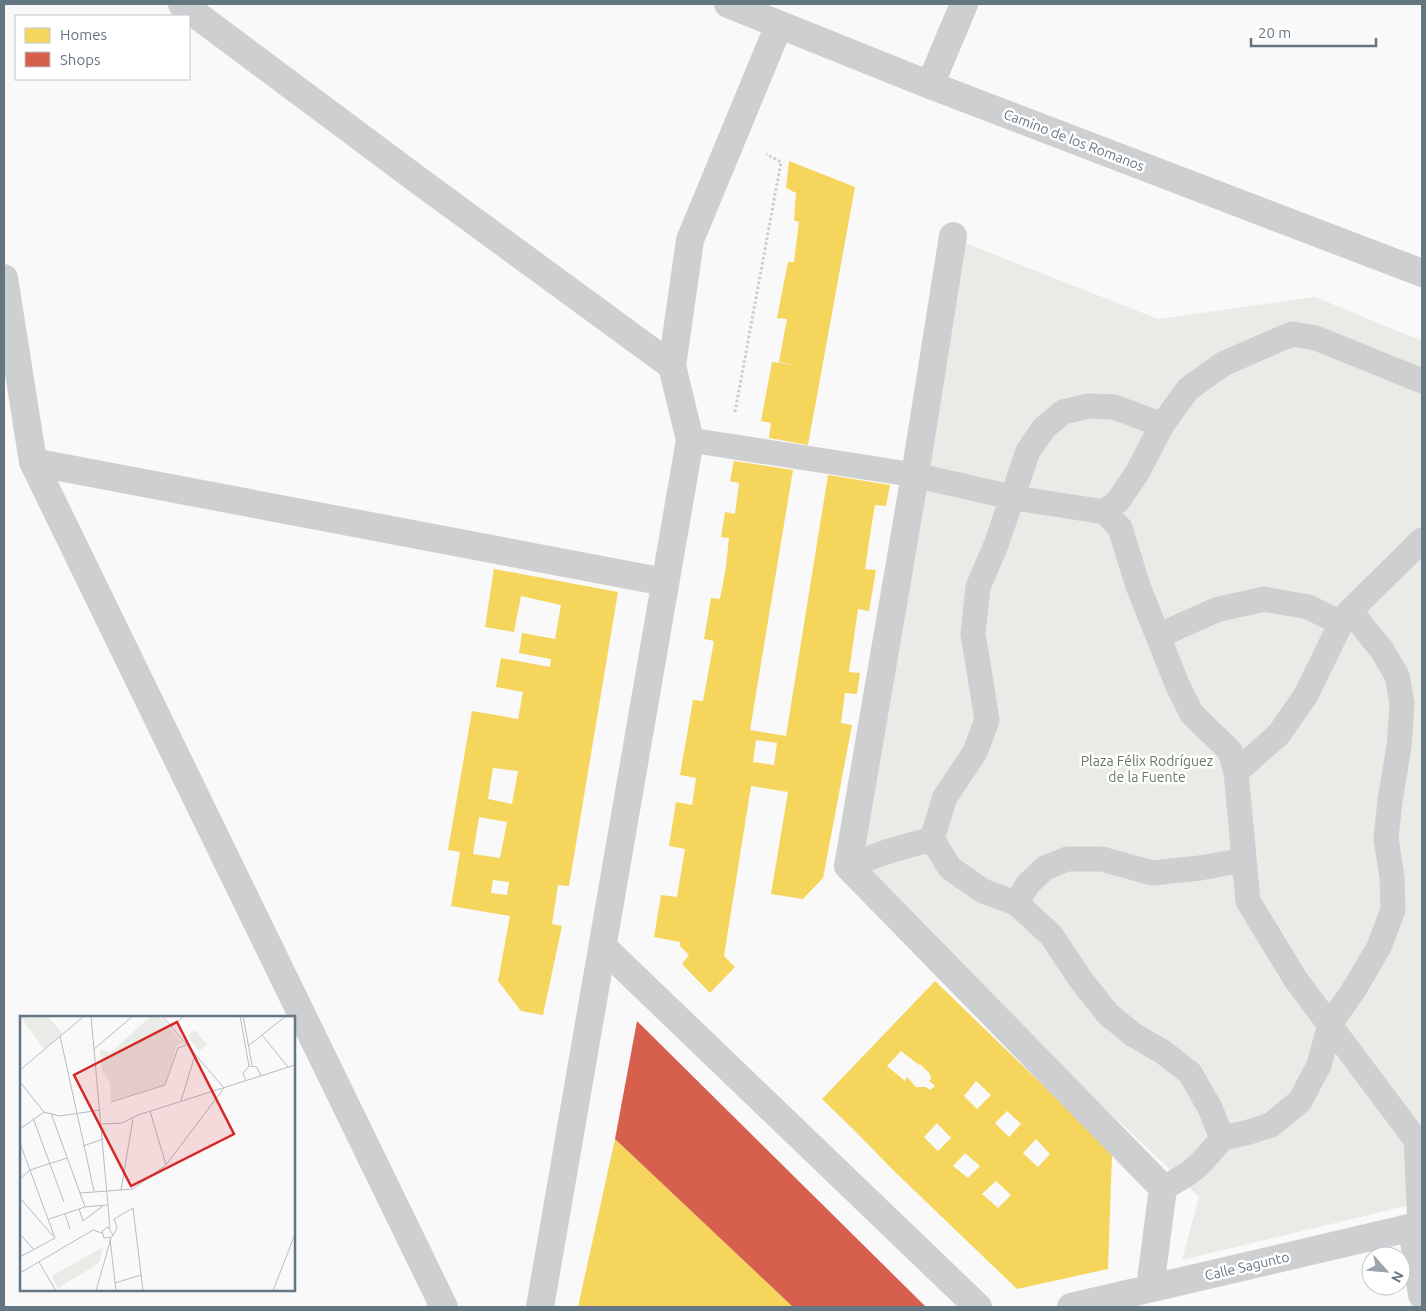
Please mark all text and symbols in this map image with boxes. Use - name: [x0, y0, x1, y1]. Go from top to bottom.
- legend: [15, 15, 190, 80]
- scale bar: [1251, 15, 1376, 47]
- text: 20 m: [1258, 24, 1291, 41]
- text: Homes: [60, 26, 107, 43]
- text: Shops: [60, 51, 101, 68]
- street label: Camino de los Romanos: [1001, 106, 1147, 174]
- park label: Plaza Félix Rodríguez de la Fuente: [1081, 753, 1213, 785]
- inset map: [20, 1016, 295, 1291]
- north arrow: [1361, 1246, 1411, 1296]
- street label: Calle Sagunto: [1203, 1248, 1291, 1284]
- text: N: [1388, 1269, 1407, 1285]

